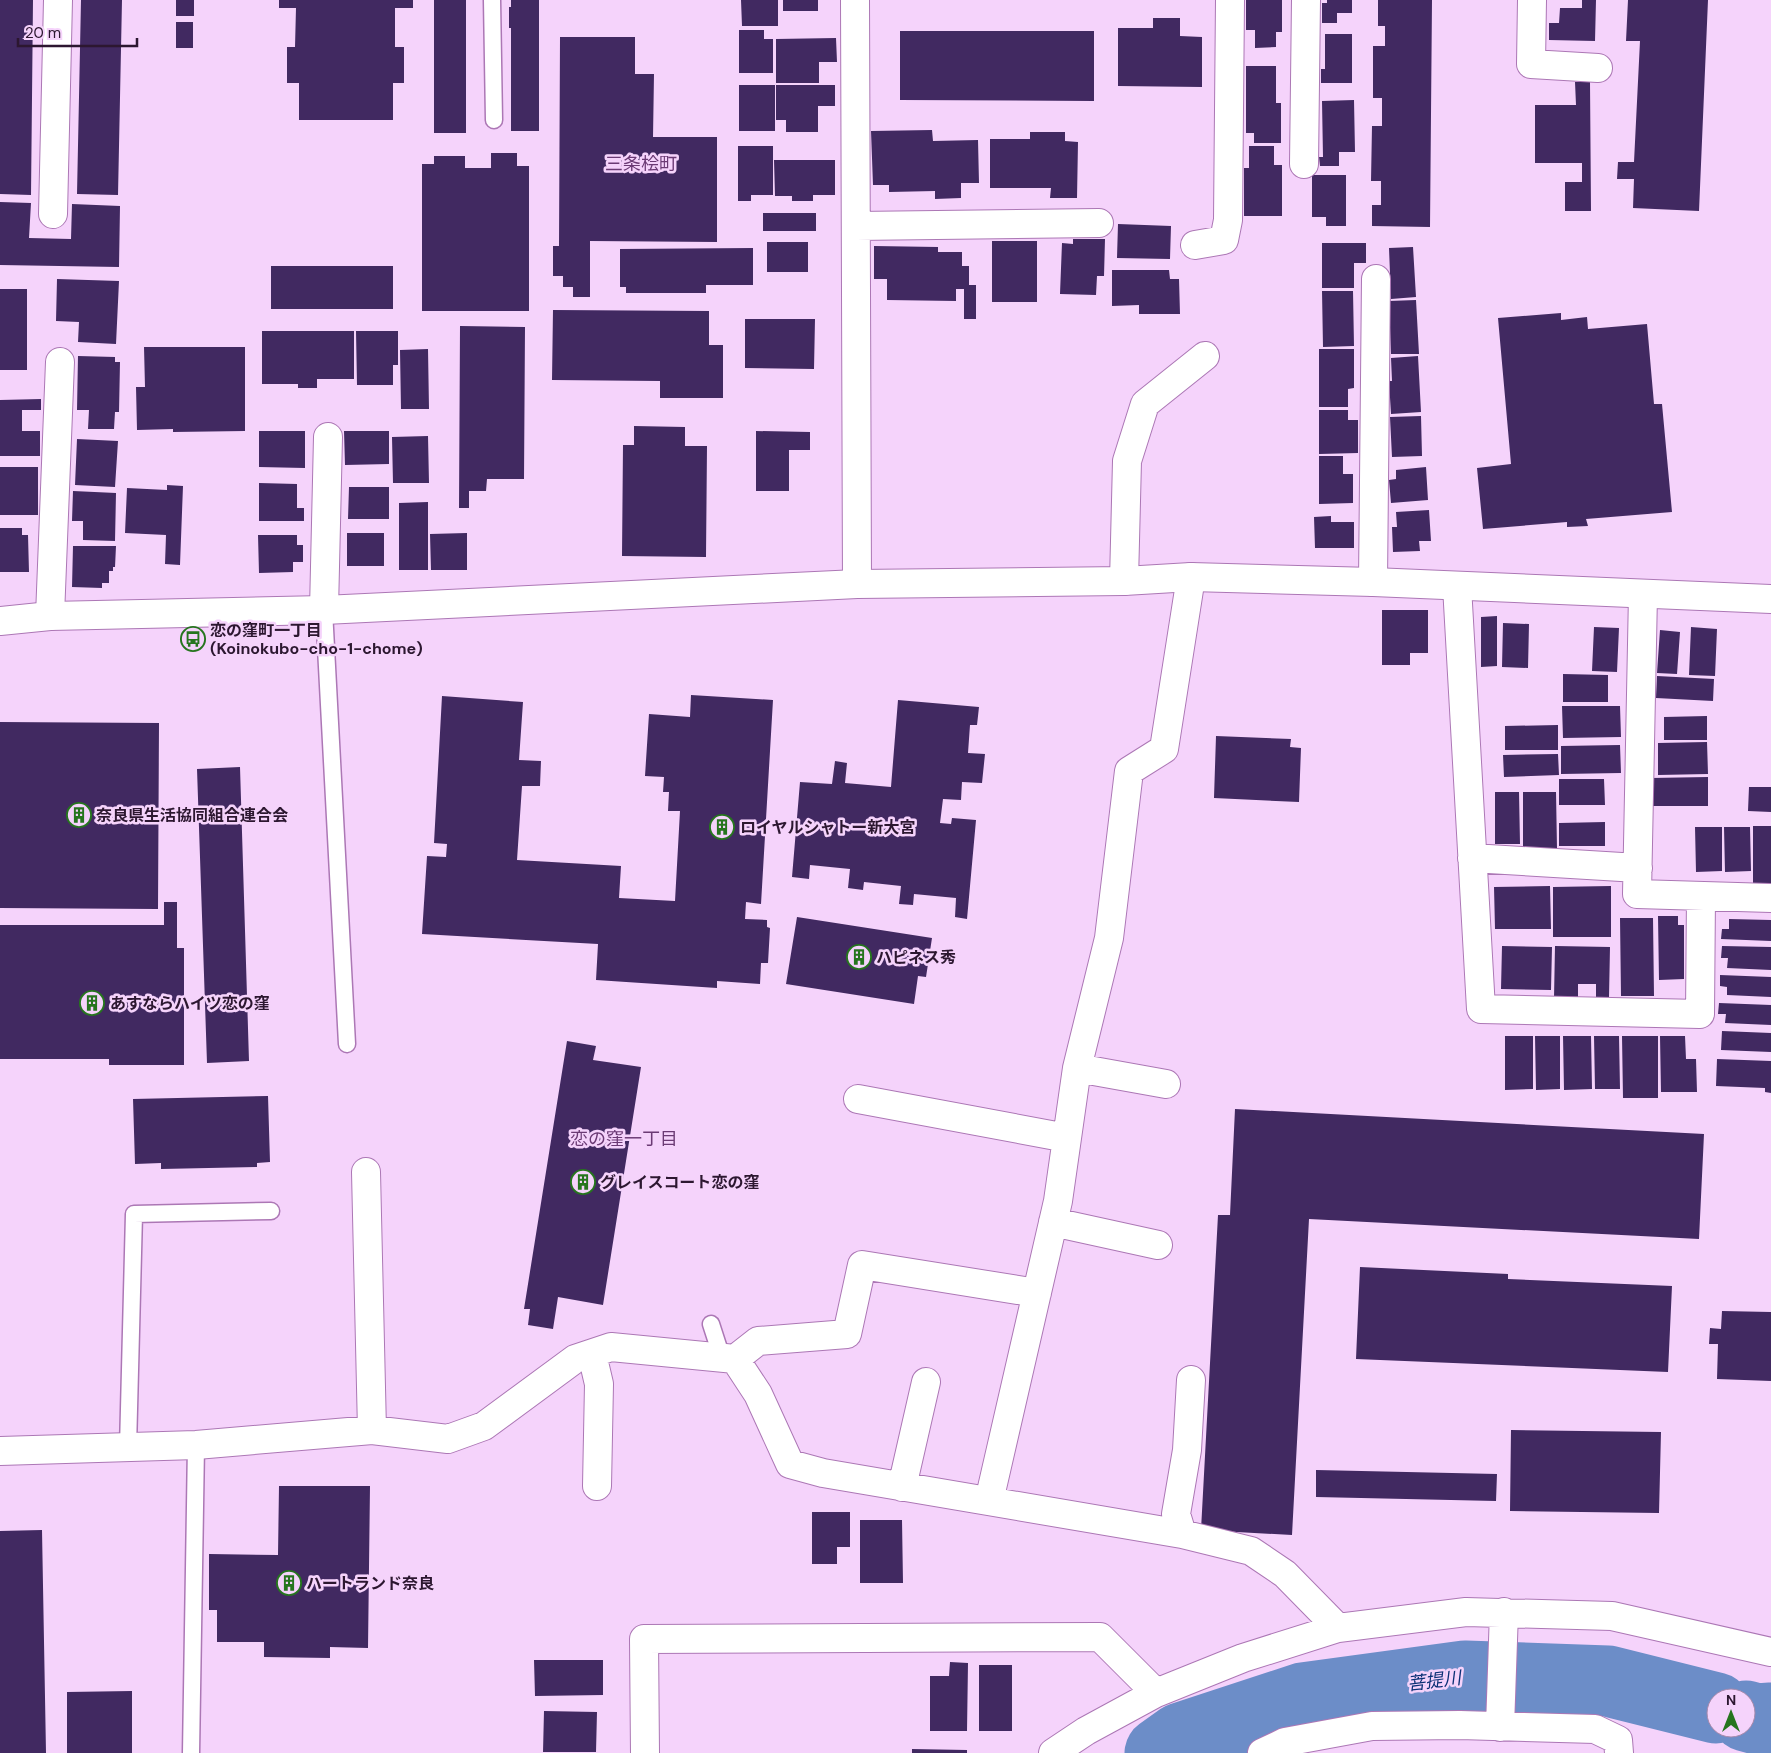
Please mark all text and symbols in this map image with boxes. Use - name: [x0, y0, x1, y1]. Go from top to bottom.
- scale bar: [18, 15, 136, 47]
- text: 20 m: [25, 23, 61, 43]
- district label: 三条桧町: [605, 152, 677, 176]
- place label: 恋の窪町一丁目 (Koinokubo-cho-1-chome): [210, 620, 423, 659]
- bus stop icon: 恋の窪町一丁目 (Koinokubo-cho-1-chome): [180, 626, 206, 652]
- building icon: 奈良県生活協同組合連合会: [66, 802, 92, 828]
- place label: 奈良県生活協同組合連合会: [96, 805, 288, 826]
- building icon: ロイヤルシャトー新大宮: [709, 814, 735, 840]
- place label: ロイヤルシャトー新大宮: [740, 817, 916, 838]
- building icon: ハピネス秀: [846, 944, 872, 970]
- place label: ハピネス秀: [876, 947, 956, 968]
- building icon: あすならハイツ恋の窪: [79, 990, 105, 1016]
- place label: あすならハイツ恋の窪: [110, 993, 270, 1014]
- district label: 恋の窪一丁目: [570, 1127, 678, 1151]
- building icon: グレイスコート恋の窪: [570, 1169, 596, 1195]
- place label: グレイスコート恋の窪: [600, 1172, 760, 1193]
- building icon: ハートランド奈良: [276, 1570, 302, 1596]
- place label: ハートランド奈良: [306, 1573, 434, 1594]
- water label: 菩提川: [1406, 1666, 1464, 1696]
- north arrow: [1706, 1688, 1756, 1738]
- text: N: [1726, 1691, 1736, 1709]

